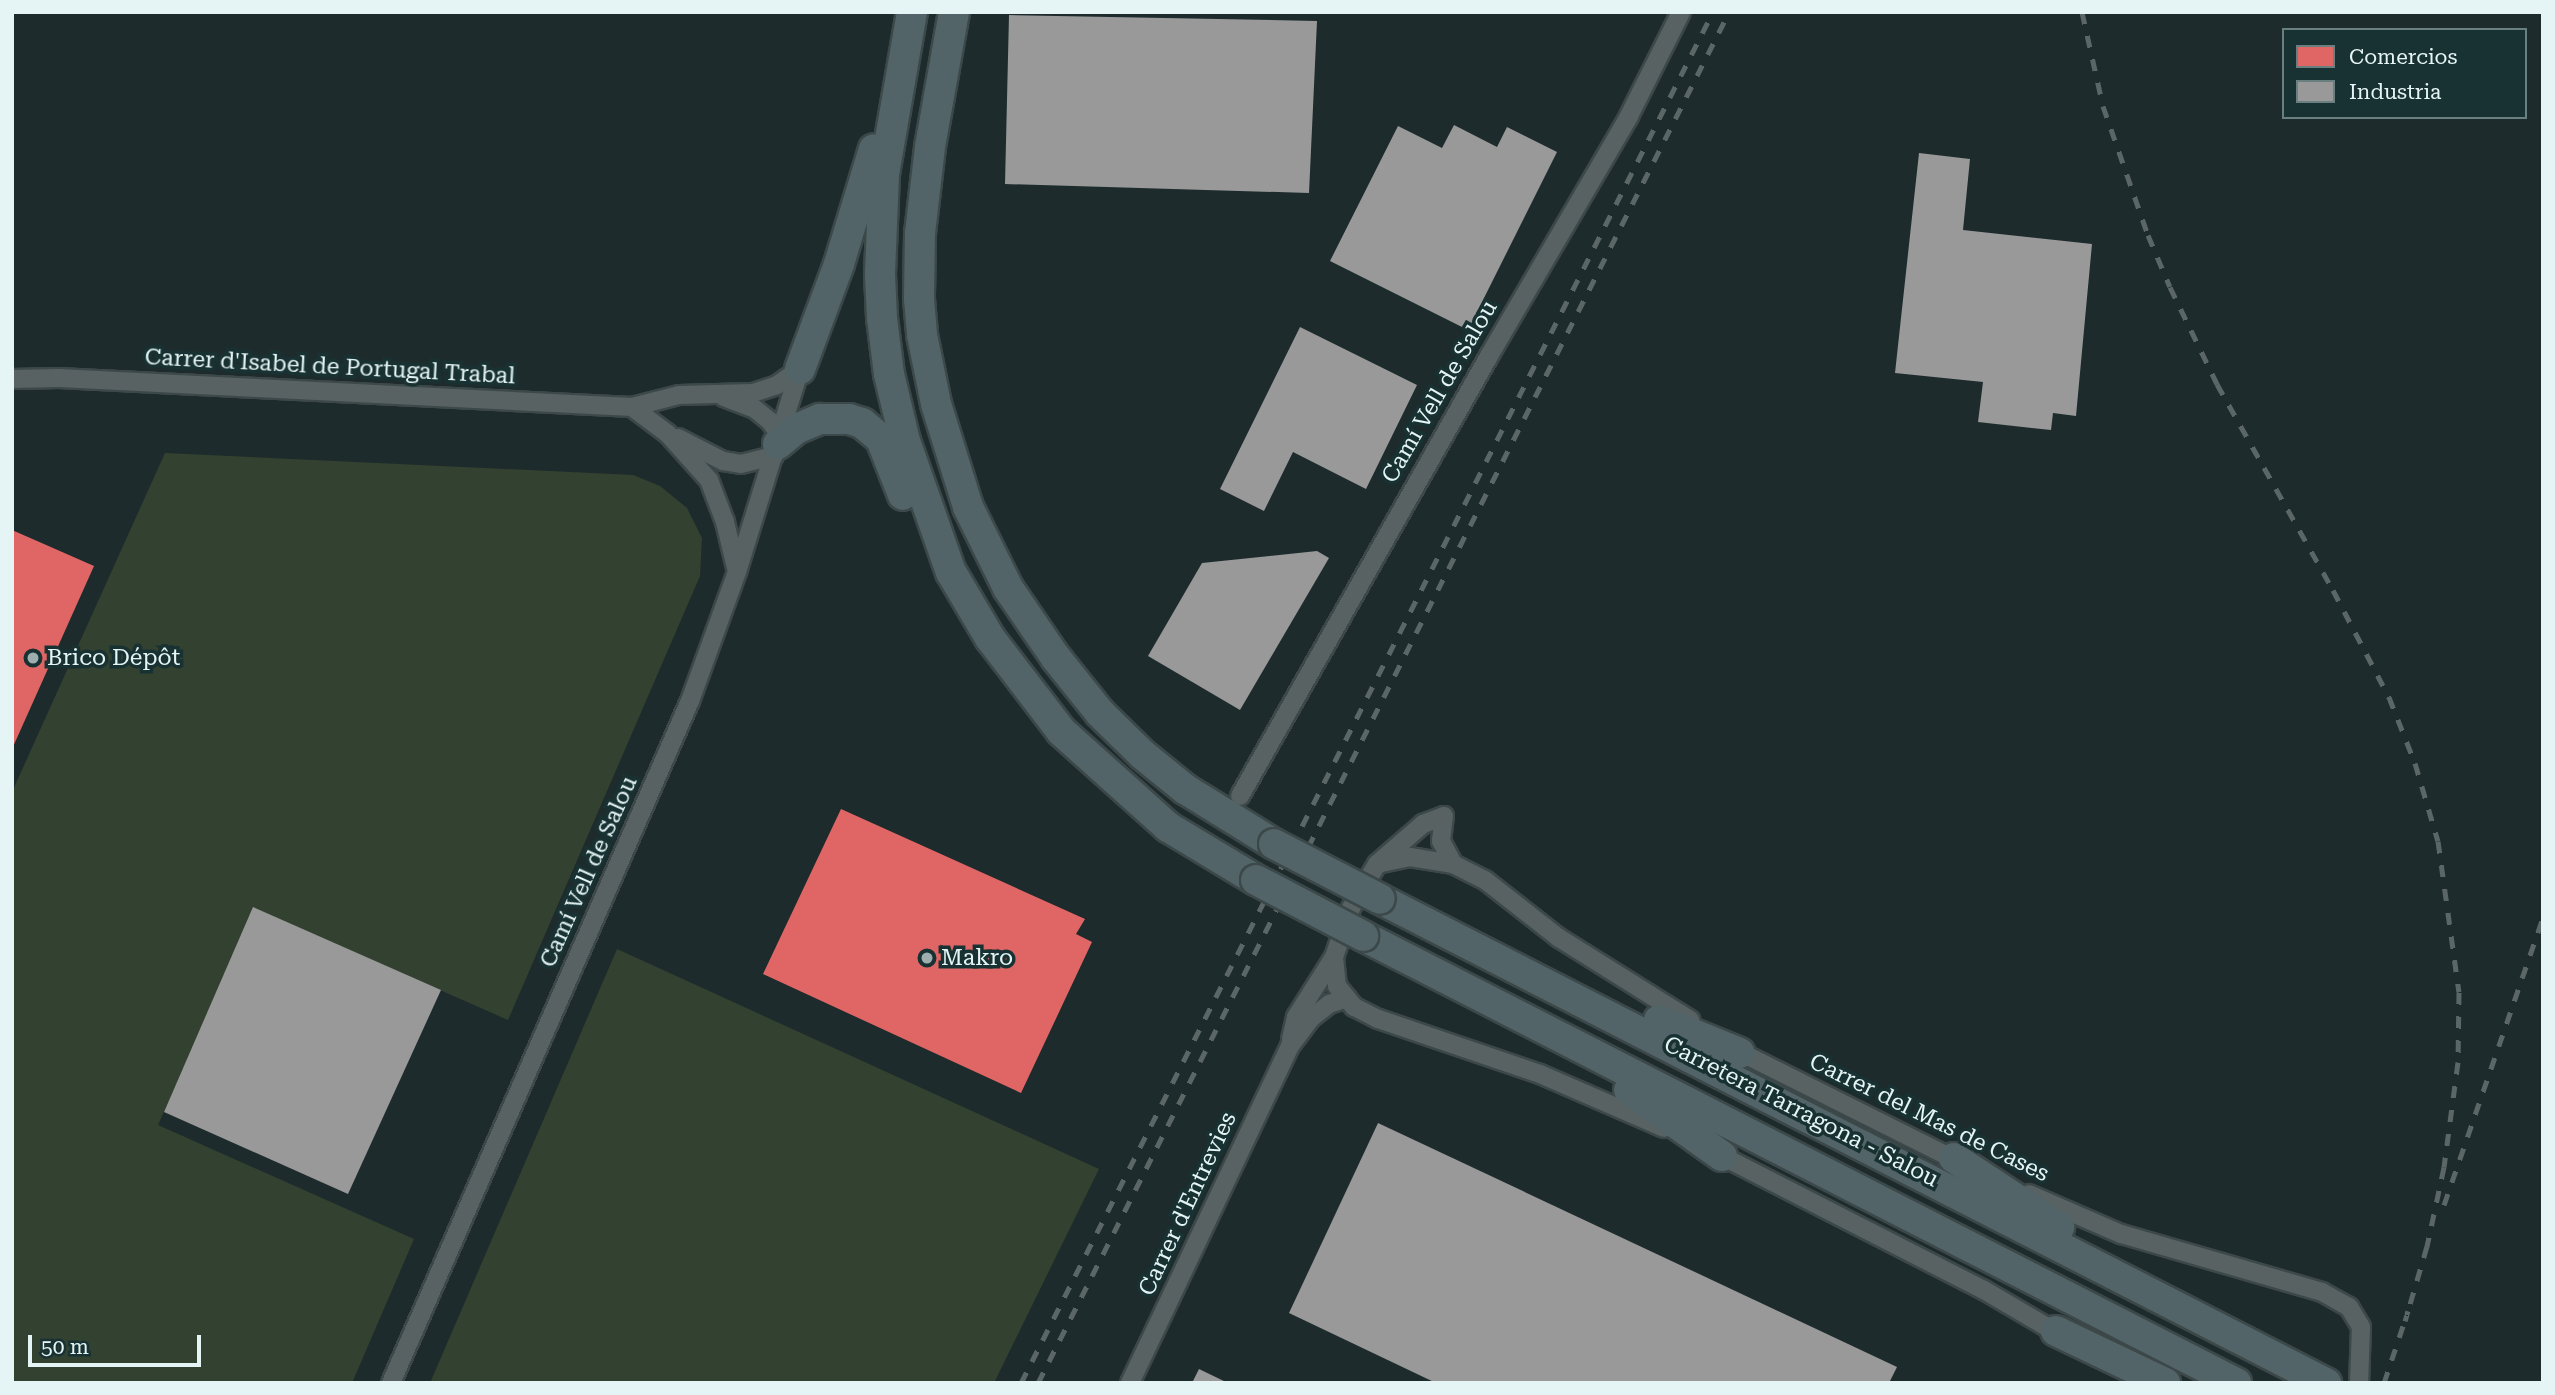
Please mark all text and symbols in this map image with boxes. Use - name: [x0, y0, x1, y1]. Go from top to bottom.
- legend: [2282, 28, 2527, 119]
- text: Comercios: [2349, 45, 2457, 69]
- text: Industria: [2349, 80, 2442, 104]
- street label: Camí Vell de Salou: [1377, 296, 1503, 488]
- street label: Carrer d'Isabel de Portugal Trabal: [144, 344, 516, 390]
- place label: Brico Dépôt: [47, 644, 180, 672]
- marker: Brico Dépôt: [25, 650, 41, 666]
- street label: Camí Vell de Salou: [534, 772, 644, 972]
- place label: Makro: [941, 944, 1013, 972]
- marker: Makro: [919, 950, 935, 966]
- street label: Carretera Tarragona - Salou: [1659, 1031, 1943, 1193]
- street label: Carrer del Mas de Cases: [1805, 1048, 2053, 1188]
- street label: Carrer d'Entrevies: [1133, 1108, 1243, 1300]
- scale bar: [32, 1322, 205, 1366]
- text: 50 m: [41, 1335, 89, 1359]

